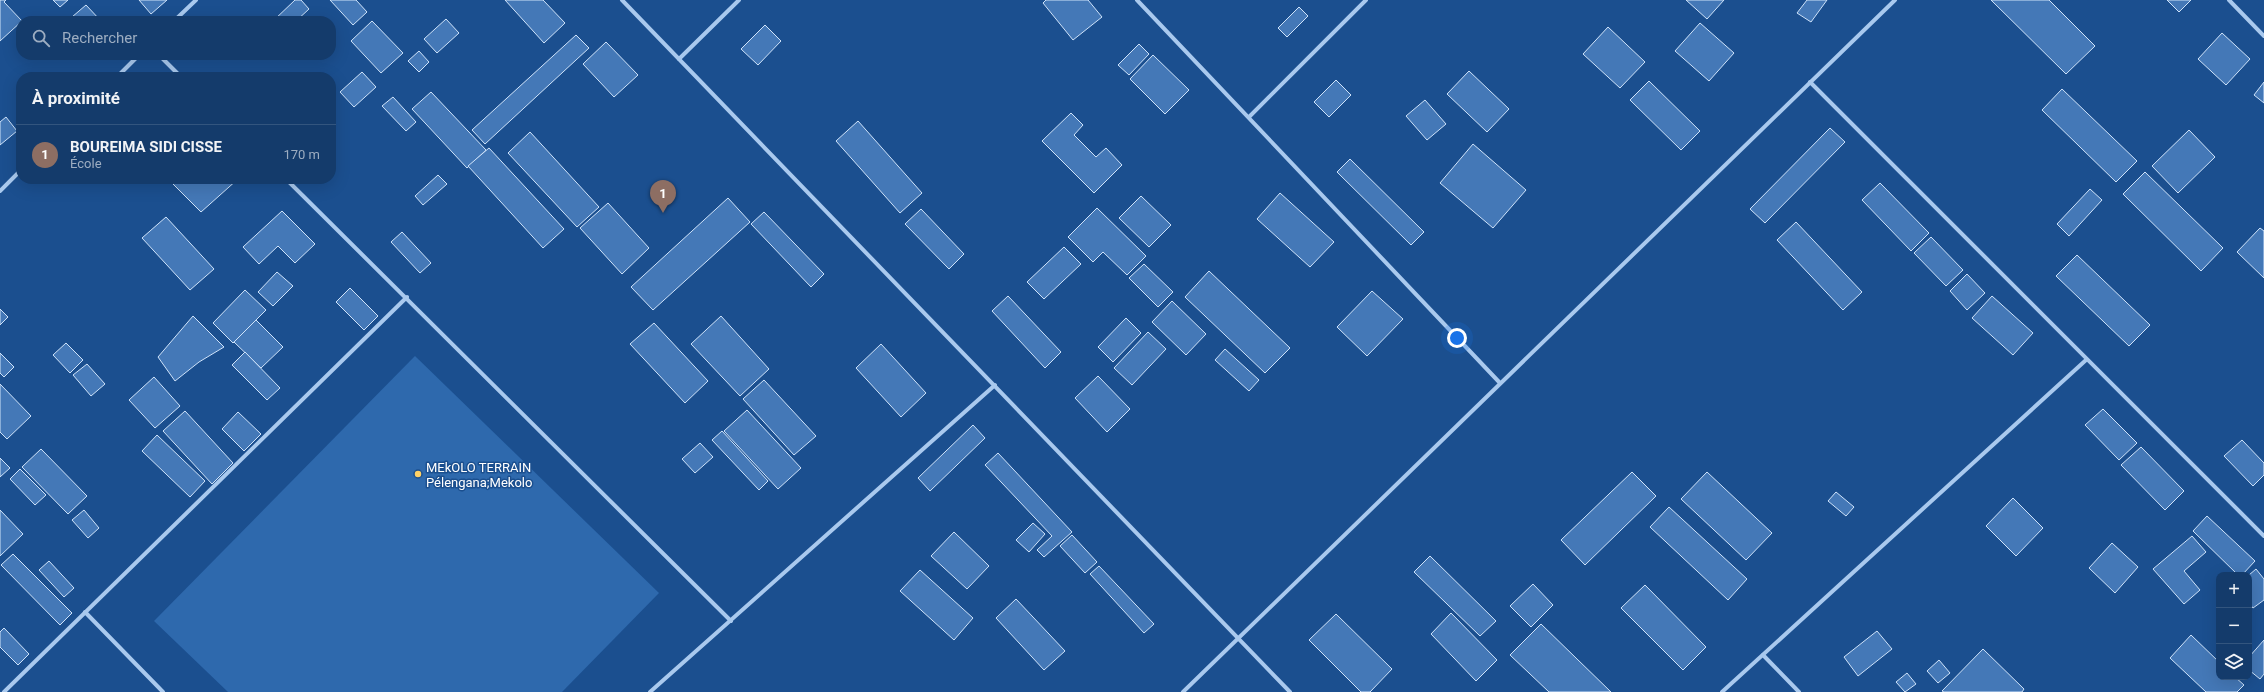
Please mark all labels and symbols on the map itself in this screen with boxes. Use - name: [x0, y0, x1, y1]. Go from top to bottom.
- pin: 1: [650, 180, 676, 213]
- your location: [1447, 328, 1467, 348]
- place label: MEkOLO TERRAIN Pélengana;Mekolo: [426, 460, 532, 490]
- marker: MEkOLO TERRAIN Pélengana;Mekolo: [413, 469, 423, 479]

